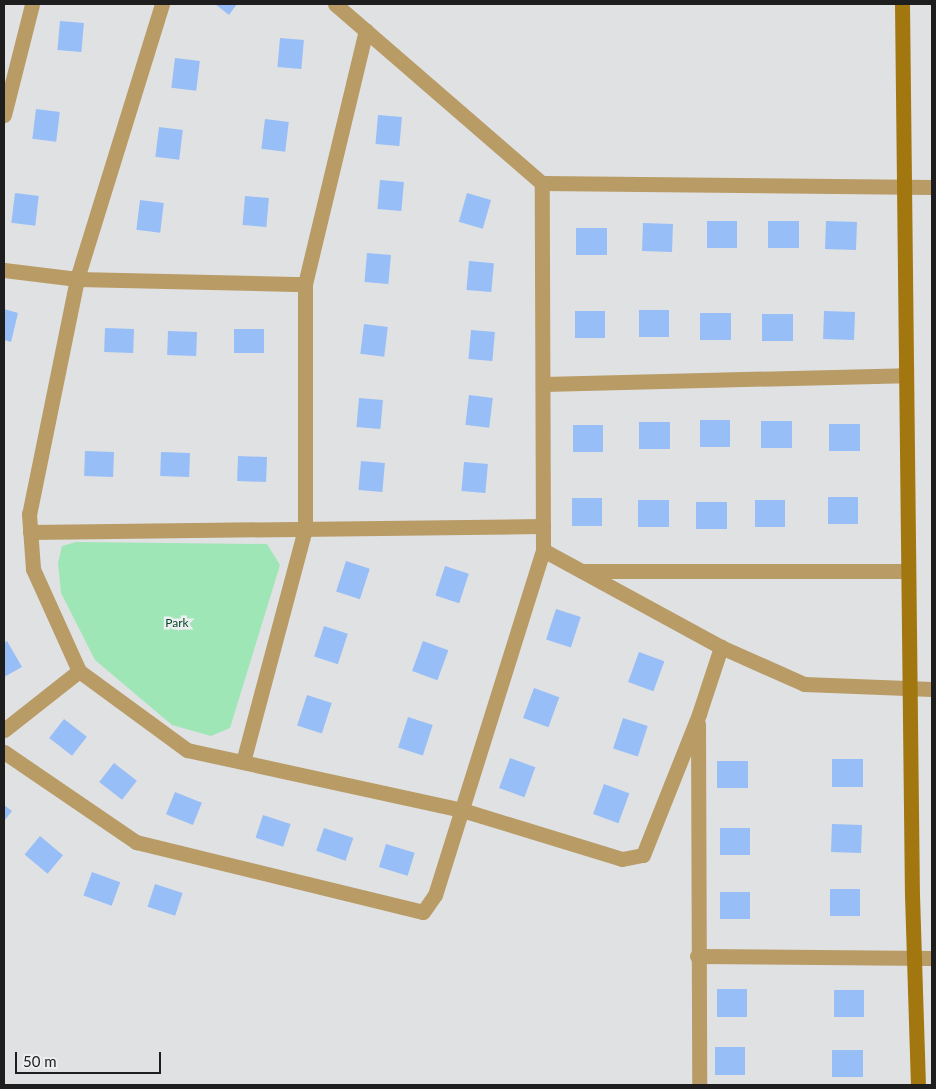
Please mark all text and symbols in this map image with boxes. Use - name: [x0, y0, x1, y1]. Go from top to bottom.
- park label: Park: [165, 616, 189, 630]
- scale bar: [18, 1042, 164, 1074]
- text: 50 m: [23, 1052, 57, 1070]

